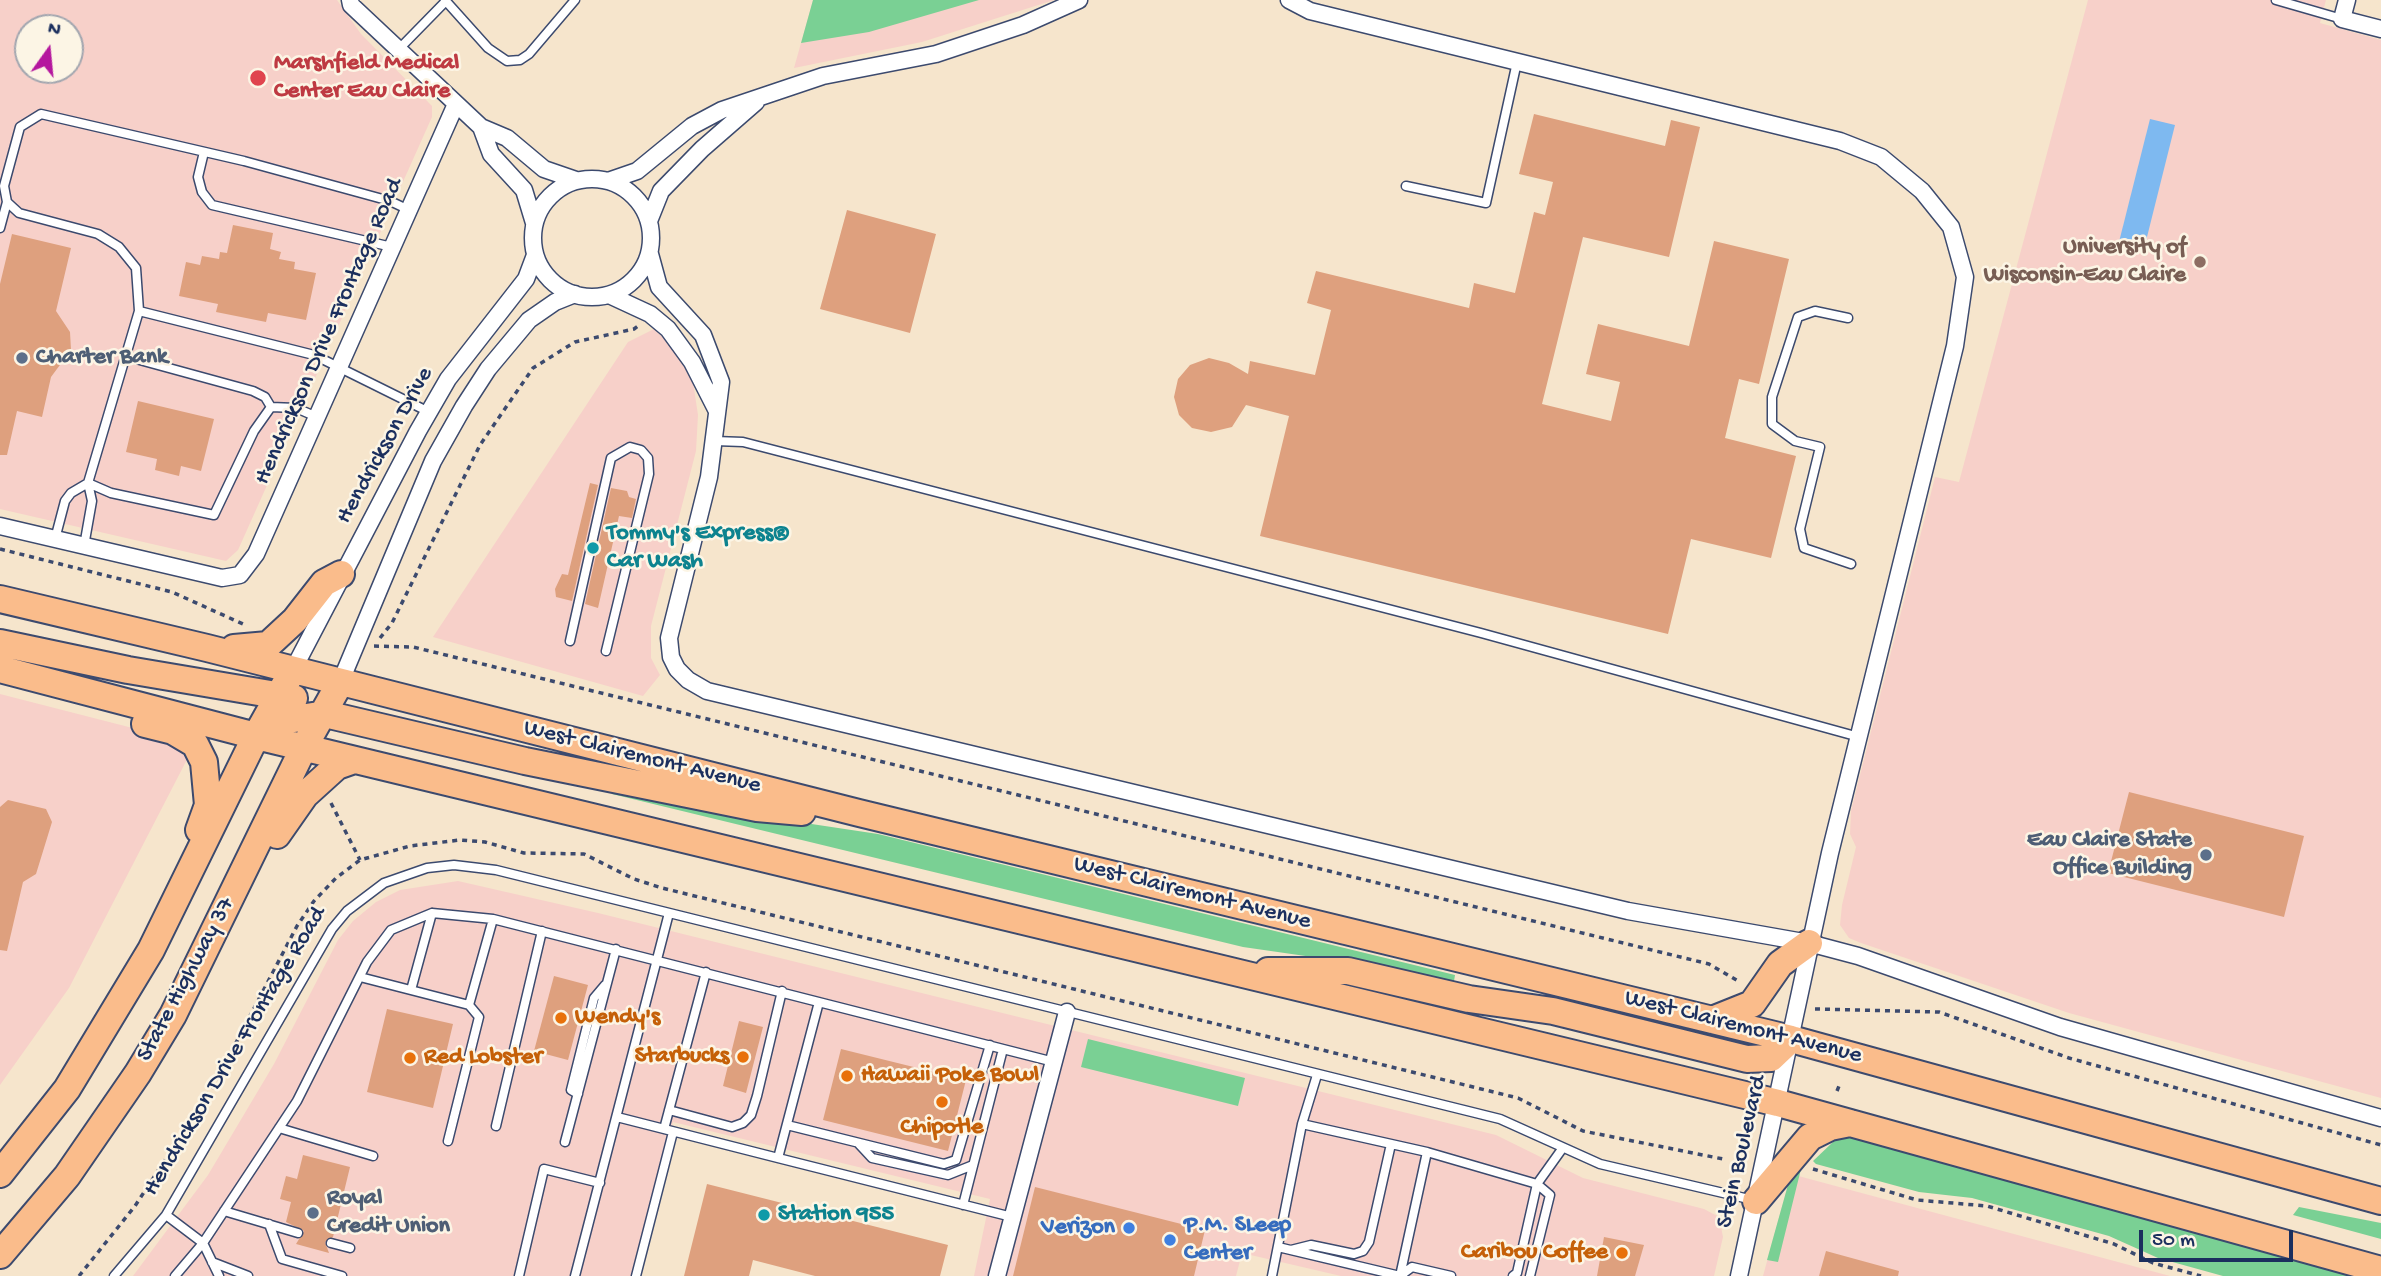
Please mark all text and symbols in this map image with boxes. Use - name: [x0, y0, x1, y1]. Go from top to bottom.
- north arrow: [14, 14, 84, 84]
- text: N: [45, 17, 63, 43]
- place label: Marshfield Medical Center Eau Claire: [274, 50, 459, 106]
- marker: Marshfield Medical Center Eau Claire: [248, 68, 268, 88]
- street label: Hendrickson Drive Frontage Road: [249, 174, 411, 490]
- place label: University of Wisconsin-Eau Claire: [1984, 234, 2186, 290]
- marker: University of Wisconsin-Eau Claire: [2192, 254, 2208, 270]
- place label: Charter Bank: [36, 344, 168, 372]
- marker: Charter Bank: [14, 350, 30, 366]
- street label: Hendrickson Drive: [331, 363, 441, 529]
- place label: Tommy's Express® Car Wash: [607, 520, 789, 576]
- marker: Tommy's Express® Car Wash: [585, 540, 601, 556]
- street label: West Clairemont Avenue: [520, 715, 764, 801]
- place label: Eau Claire State Office Building: [2027, 827, 2192, 883]
- marker: Eau Claire State Office Building: [2198, 847, 2214, 863]
- street label: West Clairemont Avenue: [1070, 851, 1314, 937]
- street label: State Highway 37: [132, 893, 242, 1067]
- street label: Hendrickson Drive Frontage Road: [138, 902, 334, 1202]
- street label: West Clairemont Avenue: [1621, 985, 1865, 1071]
- place label: Wendy's: [575, 1004, 660, 1032]
- marker: Wendy's: [553, 1010, 569, 1026]
- place label: Starbucks: [635, 1043, 729, 1071]
- place label: Red Lobster: [424, 1044, 542, 1072]
- marker: Starbucks: [735, 1049, 751, 1065]
- marker: Red Lobster: [402, 1050, 418, 1066]
- place label: Hawaii Poke Bowl: [861, 1062, 1039, 1090]
- marker: Hawaii Poke Bowl: [839, 1068, 855, 1084]
- street label: Stein Boulevard: [1711, 1073, 1775, 1231]
- marker: Chipotle: [934, 1094, 950, 1110]
- place label: Chipotle: [901, 1114, 983, 1142]
- place label: Royal Credit Union: [327, 1185, 450, 1241]
- place label: Station 955: [778, 1201, 894, 1229]
- marker: Royal Credit Union: [305, 1205, 321, 1221]
- marker: Station 955: [756, 1207, 772, 1223]
- place label: P.M. SLeep Center: [1184, 1212, 1291, 1268]
- place label: Verizon: [1041, 1214, 1115, 1242]
- scale bar: [2143, 1216, 2297, 1260]
- marker: Verizon: [1121, 1220, 1137, 1236]
- text: 50 m: [2152, 1229, 2195, 1254]
- marker: P.M. SLeep Center: [1162, 1232, 1178, 1248]
- place label: Caribou Coffee: [1461, 1239, 1608, 1267]
- marker: Caribou Coffee: [1614, 1245, 1630, 1261]

